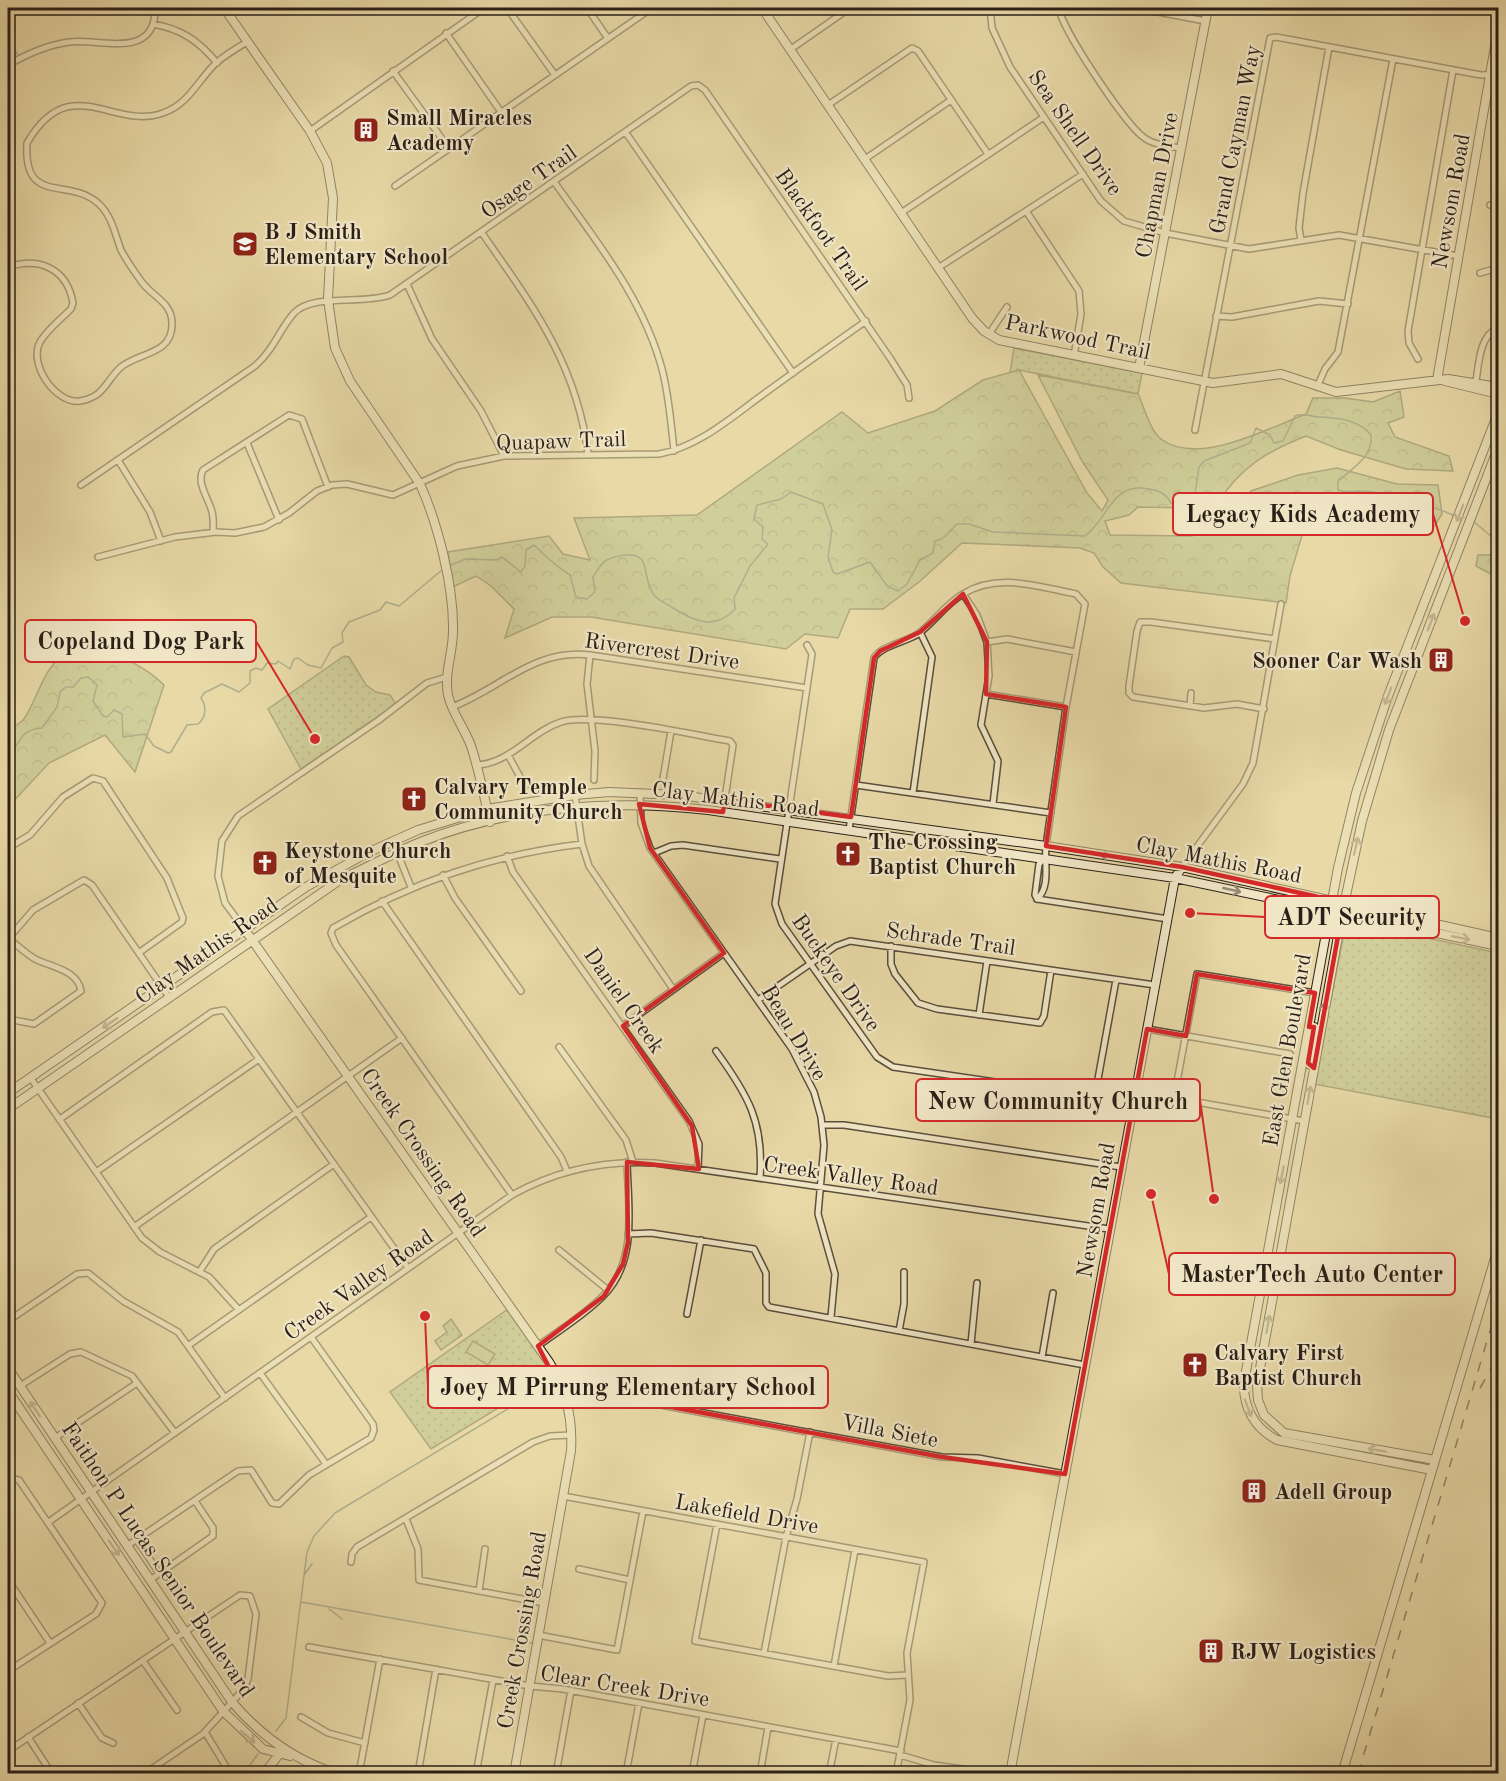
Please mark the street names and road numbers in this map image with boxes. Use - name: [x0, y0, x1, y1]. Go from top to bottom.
- street label: Grand Cayman Way: [1207, 42, 1265, 236]
- street label: Sea Shell Drive: [1023, 66, 1126, 200]
- street label: Chapman Drive: [1133, 111, 1183, 260]
- street label: Newsom Road: [1429, 132, 1475, 271]
- street label: Osage Trail: [477, 142, 581, 224]
- street label: Blackfoot Trail: [770, 165, 871, 295]
- street label: Parkwood Trail: [1003, 312, 1152, 364]
- street label: Quapaw Trail: [495, 429, 627, 455]
- street label: Rivercrest Drive: [583, 630, 741, 674]
- street label: Clay Mathis Road: [651, 779, 821, 821]
- street label: Clay Mathis Road: [1134, 834, 1303, 888]
- street label: Clay Mathis Road: [132, 894, 283, 1009]
- street label: Buckeye Drive: [787, 910, 884, 1036]
- street label: Schrade Trail: [885, 920, 1017, 960]
- street label: Daniel Creek: [579, 944, 668, 1058]
- street label: East Glen Boulevard: [1260, 952, 1316, 1149]
- street label: Beau Drive: [756, 982, 830, 1085]
- street label: Creek Crossing Road: [356, 1065, 489, 1241]
- street label: Newsom Road: [1074, 1141, 1120, 1280]
- street label: Creek Valley Road: [762, 1154, 940, 1200]
- street label: Creek Valley Road: [281, 1226, 438, 1345]
- street label: Villa Siete: [839, 1412, 940, 1452]
- street label: Faithon P Lucas Senior Boulevard: [57, 1419, 258, 1702]
- street label: Lakefield Drive: [673, 1492, 820, 1538]
- street label: Creek Crossing Road: [495, 1530, 551, 1731]
- street label: Clear Creek Drive: [538, 1663, 711, 1711]

